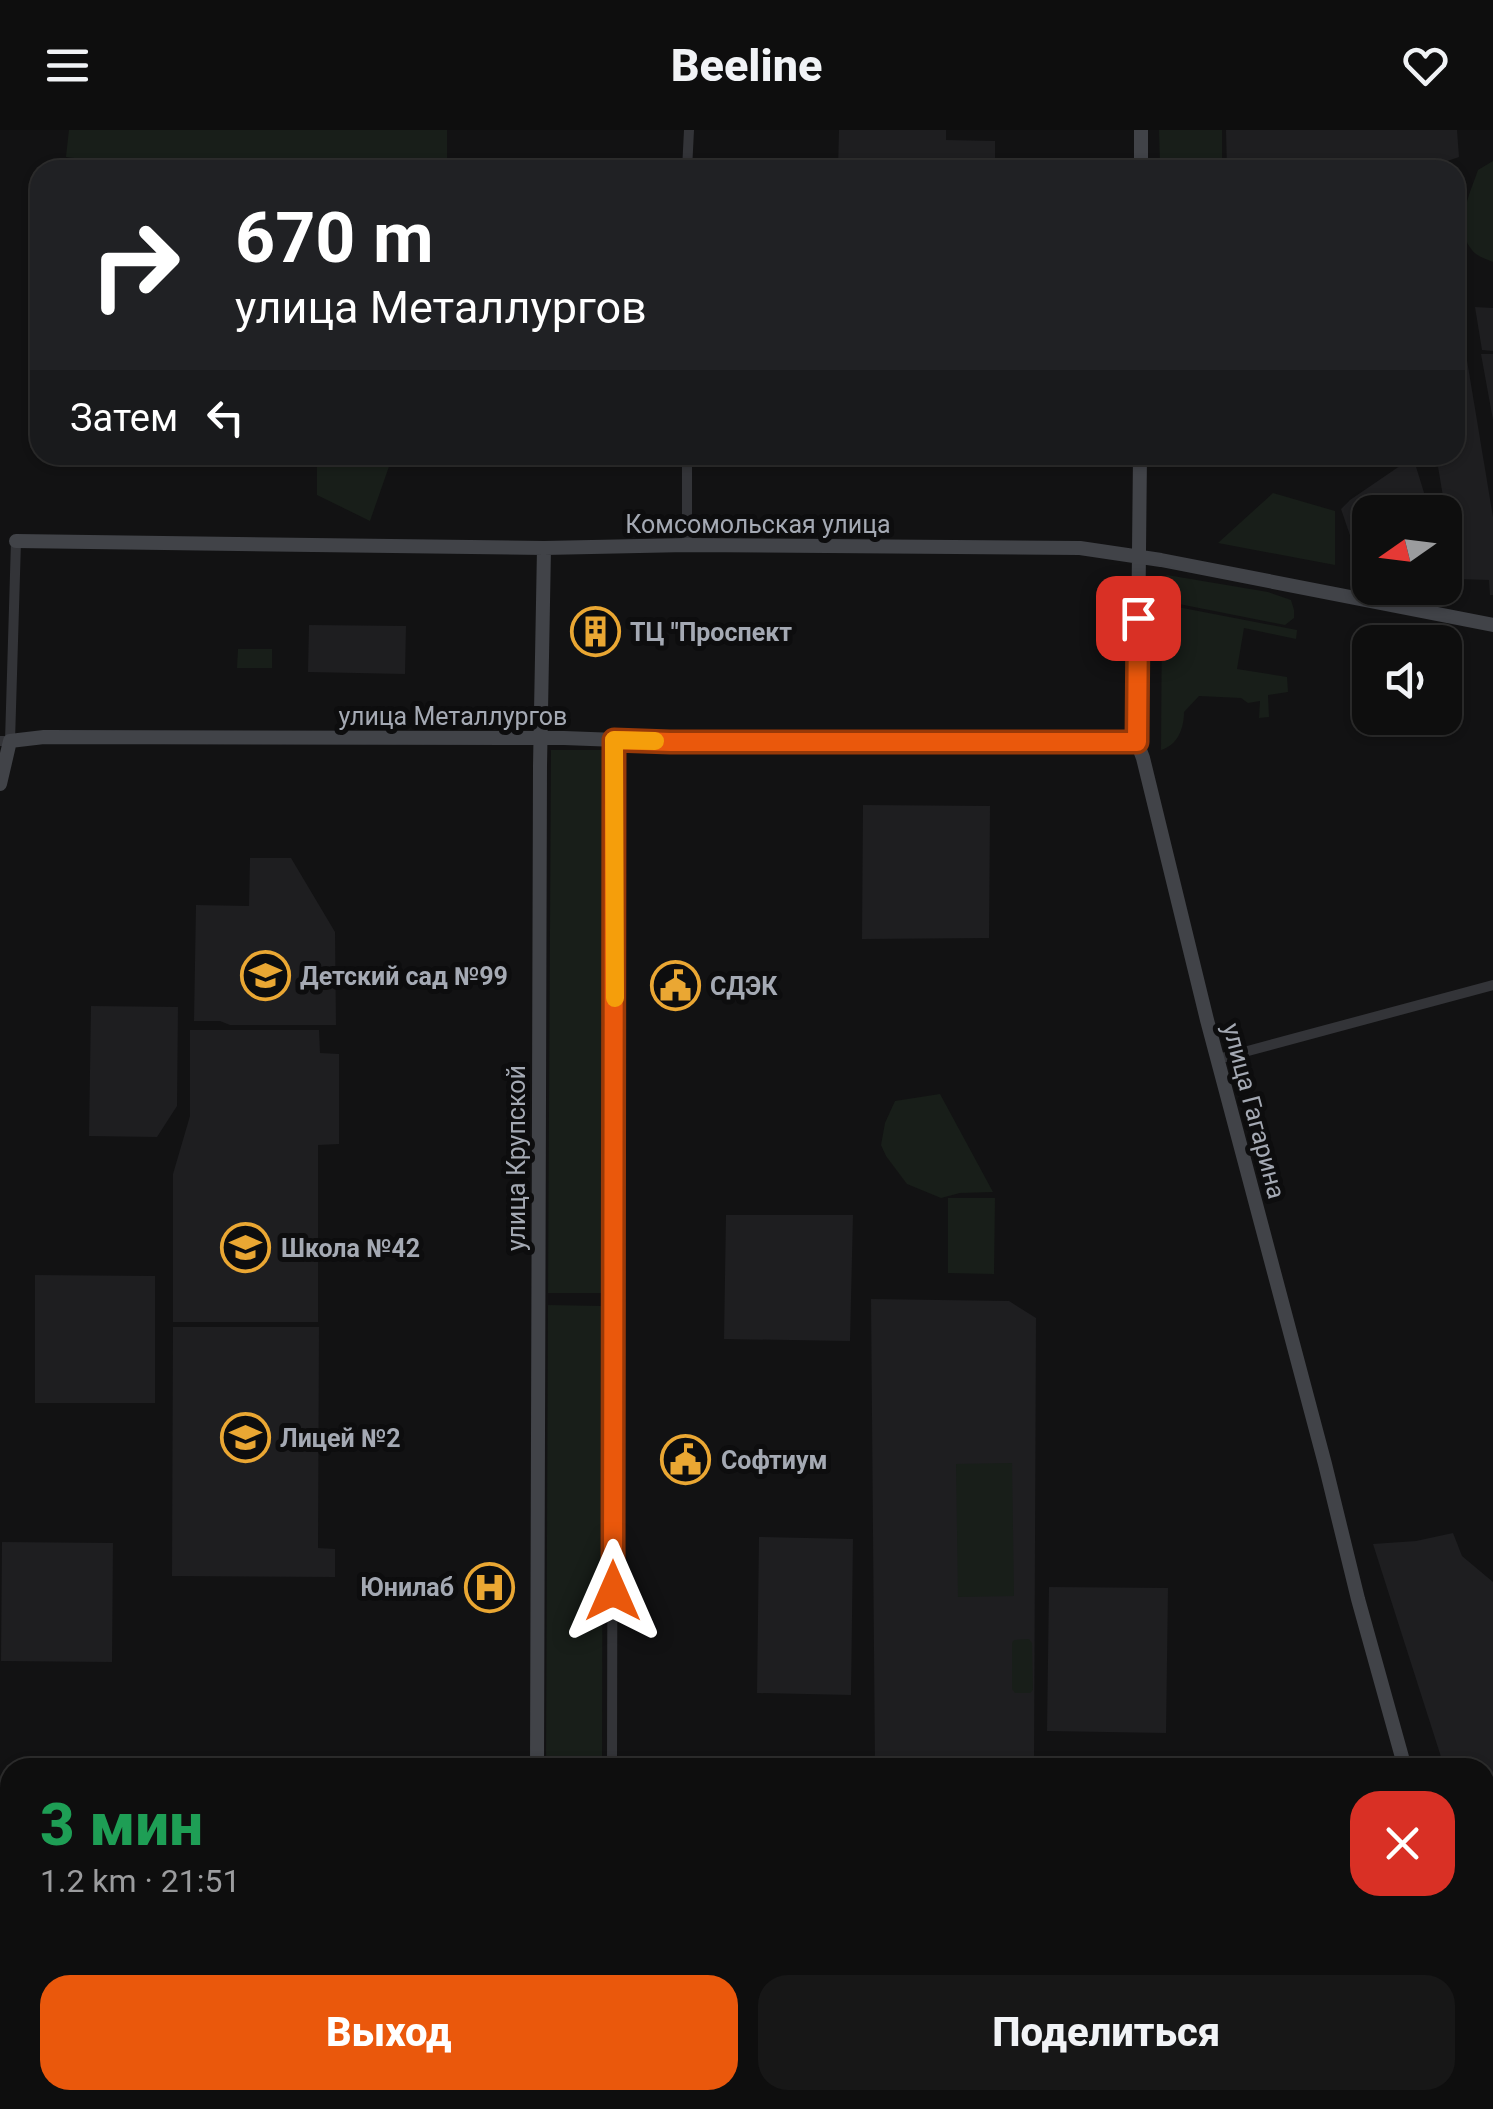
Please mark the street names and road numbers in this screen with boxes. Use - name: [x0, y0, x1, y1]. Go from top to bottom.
- street label: Комсомольская улица: [625, 510, 891, 539]
- street label: улица Металлургов: [339, 702, 567, 731]
- street label: улица Гагарина: [1217, 1020, 1291, 1202]
- street label: улица Крупской: [502, 1065, 531, 1251]

